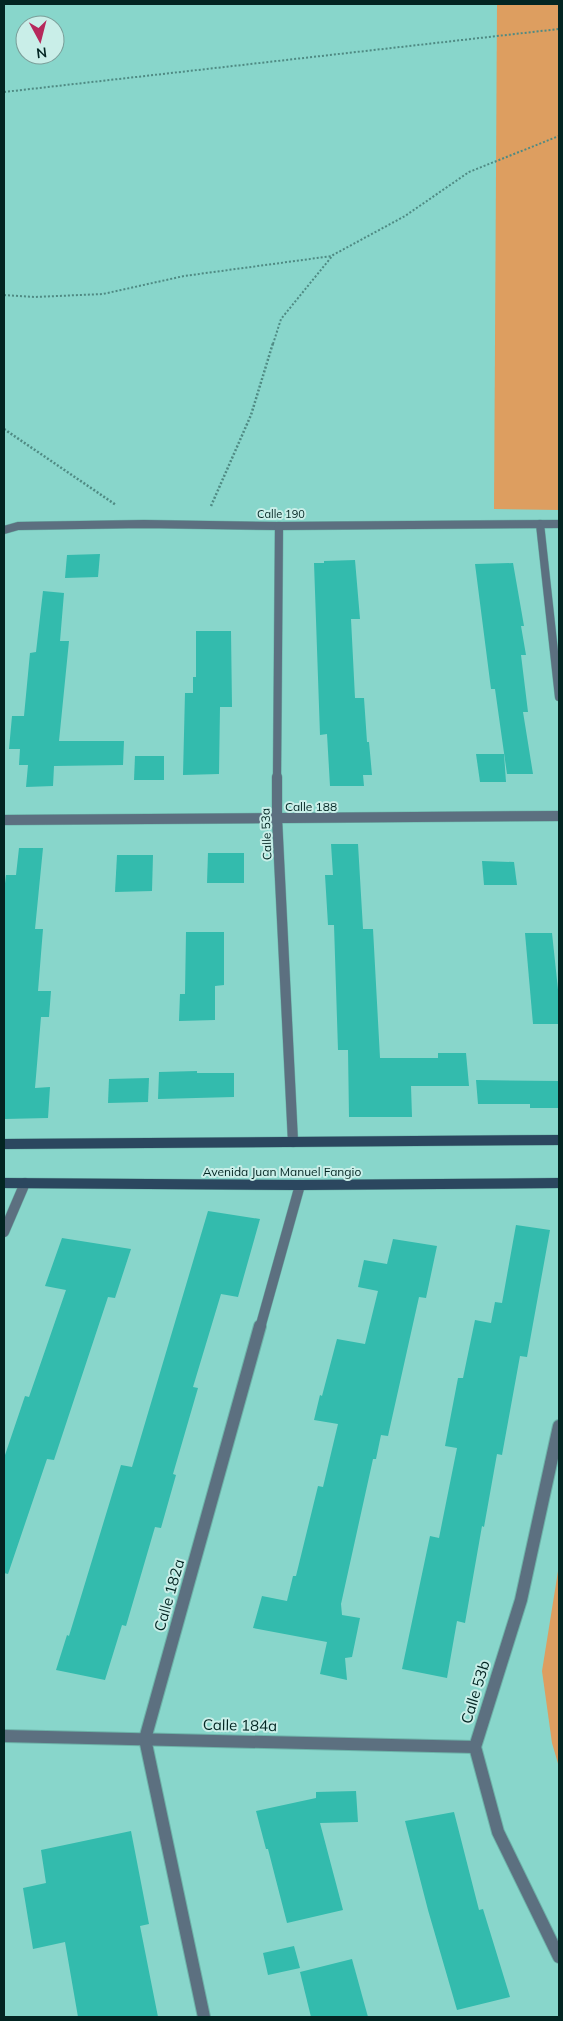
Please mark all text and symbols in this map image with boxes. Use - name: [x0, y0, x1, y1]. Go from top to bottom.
- north arrow: [15, 15, 65, 65]
- text: N: [35, 43, 48, 62]
- street label: Calle 190: [257, 507, 305, 521]
- street label: Calle 188: [285, 799, 337, 814]
- street label: Calle 53a: [258, 808, 274, 860]
- street label: Avenida Juan Manuel Fangio: [203, 1164, 361, 1179]
- street label: Calle 182a: [150, 1557, 188, 1633]
- street label: Calle 53b: [456, 1658, 494, 1726]
- street label: Calle 184a: [203, 1715, 277, 1735]

